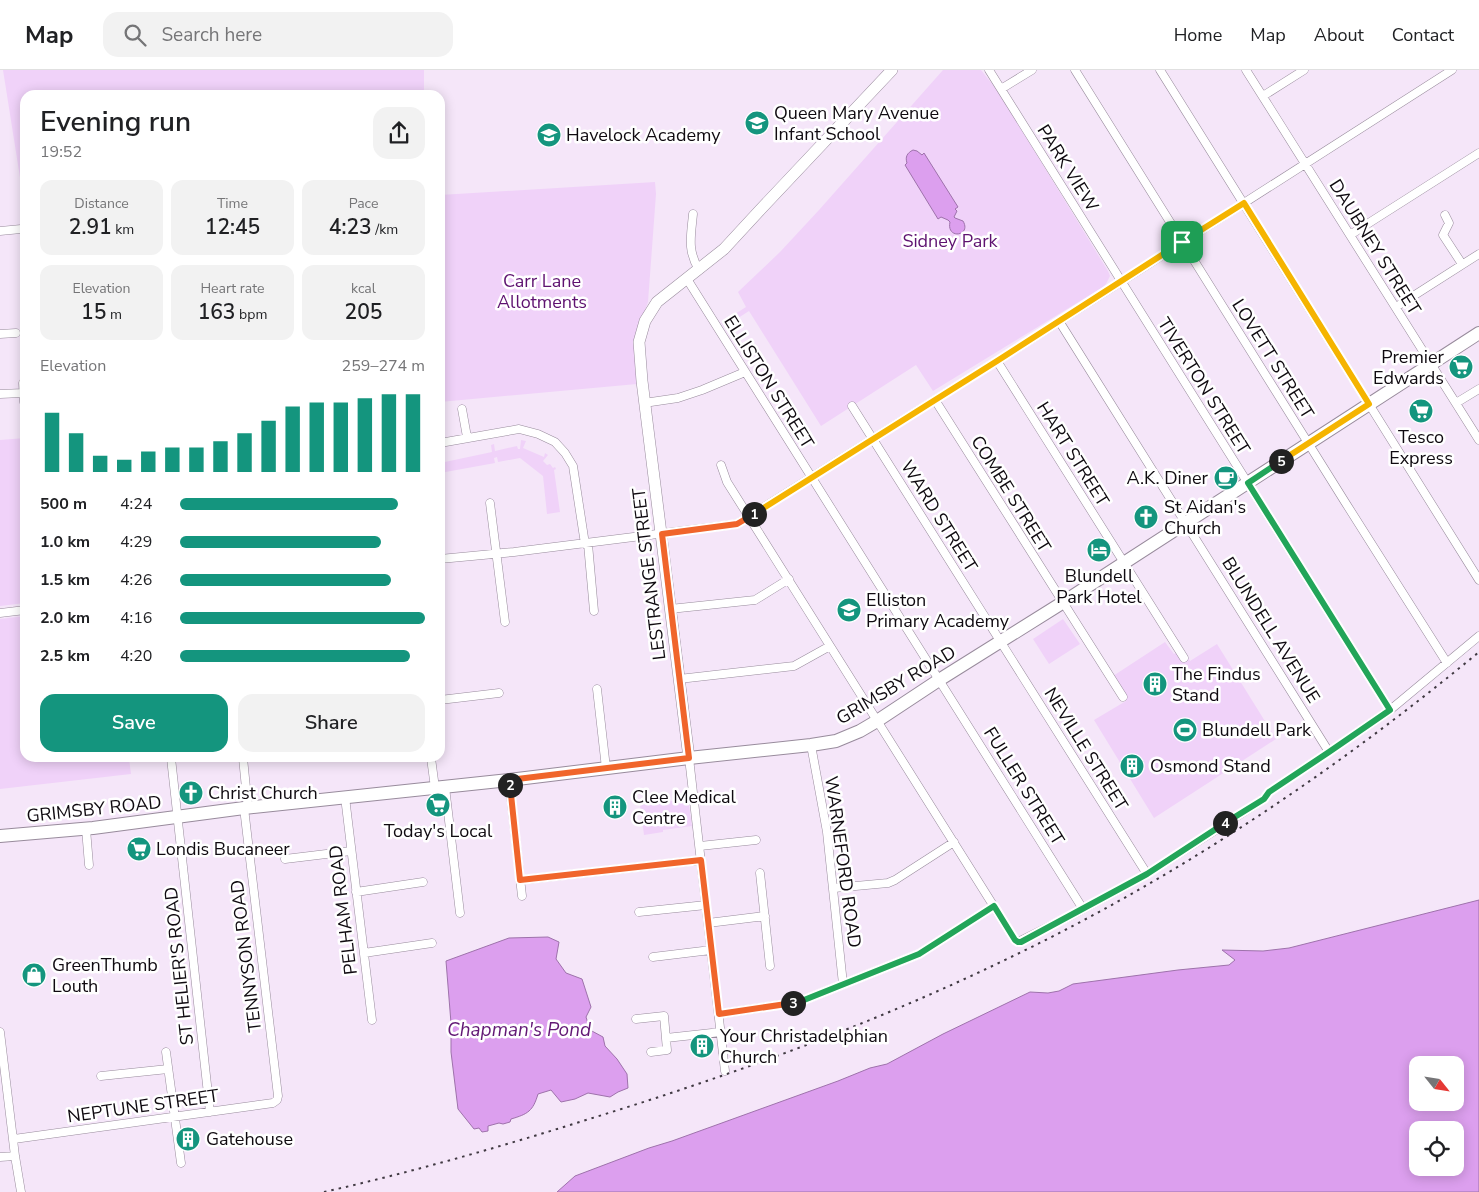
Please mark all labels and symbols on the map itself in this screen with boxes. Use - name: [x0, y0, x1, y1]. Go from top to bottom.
- place label: Queen Mary Avenue Infant School: [774, 101, 939, 146]
- school or university icon: Queen Mary Avenue Infant School: [744, 110, 770, 136]
- street label: PARK VIEW: [1032, 120, 1104, 216]
- school or university icon: Havelock Academy: [536, 122, 562, 148]
- place label: Havelock Academy: [566, 123, 721, 147]
- street label: DAUBNEY STREET: [1324, 175, 1427, 320]
- pin: [1161, 221, 1203, 263]
- park label: Sidney Park: [902, 229, 999, 253]
- park label: Carr Lane Allotments: [497, 269, 587, 314]
- street label: LOVETT STREET: [1227, 295, 1320, 424]
- street label: ELLISTON STREET: [718, 311, 820, 453]
- street label: TIVERTON STREET: [1152, 313, 1256, 459]
- place label: Premier Edwards: [1373, 345, 1445, 390]
- supermarket icon: Premier Edwards: [1448, 354, 1474, 380]
- street label: HART STREET: [1031, 397, 1115, 511]
- supermarket icon: Tesco Express: [1408, 398, 1434, 424]
- place label: Tesco Express: [1389, 425, 1453, 470]
- street label: COMBE STREET: [965, 431, 1057, 557]
- pin: 5: [1268, 448, 1294, 474]
- street label: WARD STREET: [895, 456, 983, 576]
- cafe icon: A.K. Diner: [1213, 465, 1239, 491]
- place label: A.K. Diner: [1126, 466, 1209, 490]
- street label: LESTRANGE STREET: [627, 486, 671, 662]
- place label: St Aidan's Church: [1164, 495, 1246, 540]
- pin: 1: [742, 502, 766, 526]
- church icon: St Aidan's Church: [1133, 504, 1159, 530]
- hotel icon: Blundell Park Hotel: [1086, 537, 1112, 563]
- street label: BLUNDELL AVENUE: [1216, 552, 1326, 708]
- place label: Blundell Park Hotel: [1056, 564, 1142, 609]
- place label: Elliston Primary Academy: [866, 588, 1010, 633]
- school or university icon: Elliston Primary Academy: [836, 597, 862, 623]
- street label: GRIMSBY ROAD: [832, 640, 960, 730]
- place label: The Findus Stand: [1172, 662, 1261, 707]
- building icon: The Findus Stand: [1142, 671, 1168, 697]
- street label: NEVILLE STREET: [1039, 683, 1134, 815]
- sports icon: Blundell Park: [1172, 717, 1198, 743]
- place label: Blundell Park: [1202, 718, 1312, 742]
- street label: FULLER STREET: [978, 722, 1070, 850]
- building icon: Osmond Stand: [1119, 753, 1145, 779]
- place label: Osmond Stand: [1150, 754, 1271, 778]
- pin: 2: [498, 772, 522, 798]
- street label: WARNEFORD ROAD: [819, 775, 867, 949]
- church icon: Christ Church: [178, 780, 204, 806]
- place label: Christ Church: [208, 781, 318, 805]
- place label: Clee Medical Centre: [632, 785, 737, 830]
- street label: GRIMSBY ROAD: [25, 790, 163, 828]
- supermarket icon: Today's Local: [425, 792, 451, 818]
- building icon: Clee Medical Centre: [602, 794, 628, 820]
- pin: 4: [1212, 810, 1238, 836]
- place label: Today's Local: [384, 819, 493, 843]
- supermarket icon: Londis Bucaneer: [126, 836, 152, 862]
- place label: Londis Bucaneer: [156, 837, 290, 861]
- street label: PELHAM ROAD: [323, 844, 363, 976]
- street label: TENNYSON ROAD: [225, 879, 267, 1033]
- street label: ST HELIER'S ROAD: [159, 886, 199, 1046]
- place label: GreenThumb Louth: [52, 953, 158, 998]
- shop icon: GreenThumb Louth: [21, 962, 47, 988]
- pin: 3: [780, 990, 806, 1016]
- water label: Chapman's Pond: [447, 1017, 592, 1043]
- place label: Your Christadelphian Church: [719, 1024, 888, 1069]
- building icon: Your Christadelphian Church: [689, 1033, 715, 1059]
- north arrow: [1409, 1056, 1464, 1111]
- street label: NEPTUNE STREET: [66, 1083, 220, 1128]
- building icon: Gatehouse: [175, 1126, 201, 1152]
- place label: Gatehouse: [206, 1127, 293, 1151]

